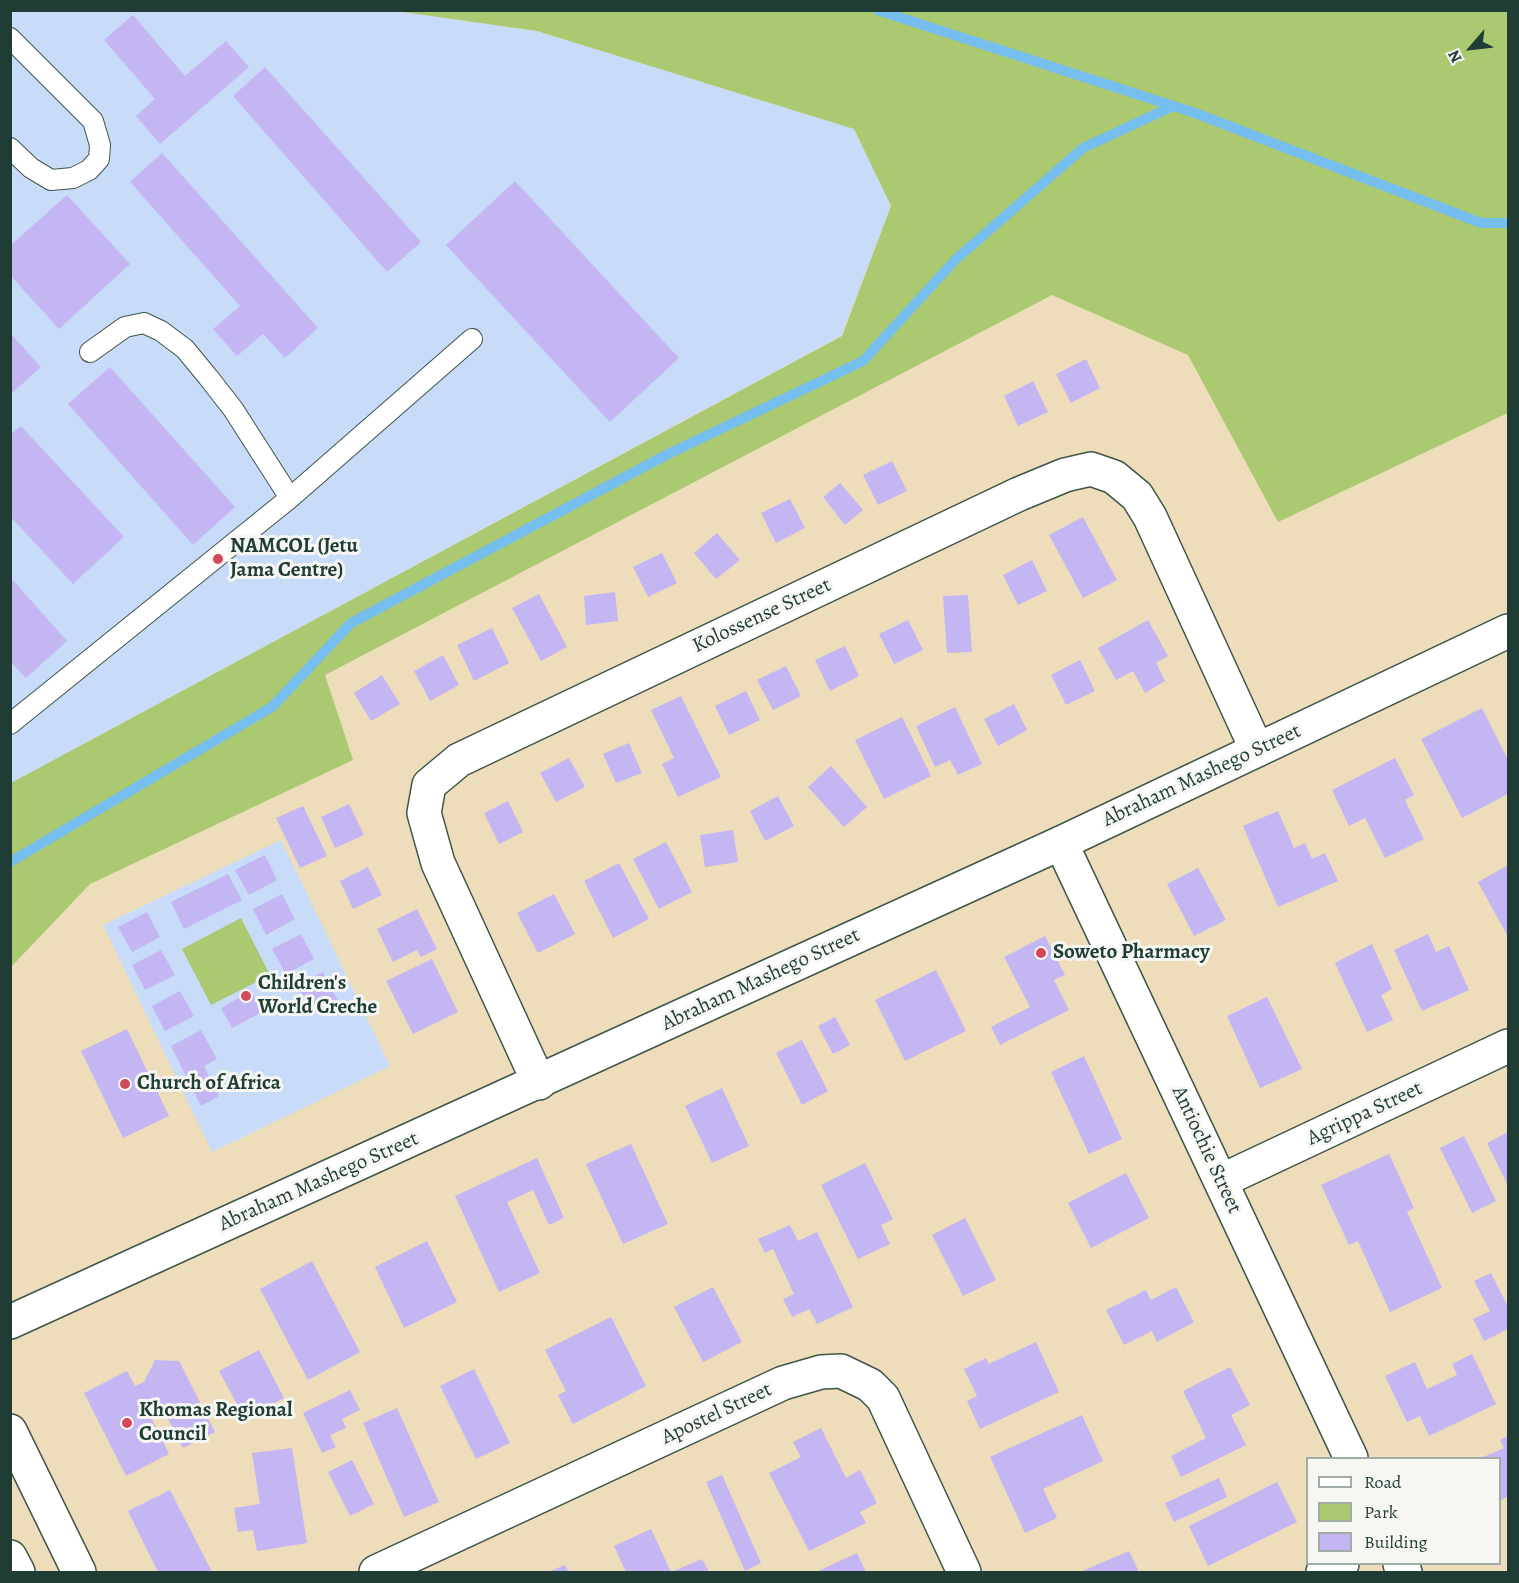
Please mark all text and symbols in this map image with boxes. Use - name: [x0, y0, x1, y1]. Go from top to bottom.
- north arrow: [1441, 18, 1501, 78]
- text: N: [1443, 46, 1468, 67]
- place label: NAMCOL (Jetu Jama Centre): [230, 534, 358, 584]
- marker: NAMCOL (Jetu Jama Centre): [211, 552, 225, 566]
- street label: Kolossense Street: [689, 573, 835, 659]
- street label: Abraham Mashego Street: [1099, 719, 1305, 833]
- street label: Abraham Mashego Street: [658, 923, 864, 1037]
- place label: Soweto Pharmacy: [1053, 940, 1210, 966]
- marker: Soweto Pharmacy: [1034, 946, 1048, 960]
- place label: Children's World Creche: [258, 971, 377, 1021]
- marker: Children's World Creche: [239, 989, 253, 1003]
- place label: Church of Africa: [137, 1071, 281, 1097]
- street label: Agrippa Street: [1303, 1076, 1427, 1152]
- marker: Church of Africa: [118, 1077, 132, 1091]
- street label: Antiochie Street: [1165, 1082, 1247, 1218]
- street label: Abraham Mashego Street: [215, 1127, 423, 1237]
- street label: Apostel Street: [658, 1377, 776, 1451]
- place label: Khomas Regional Council: [139, 1398, 292, 1448]
- marker: Khomas Regional Council: [120, 1416, 134, 1430]
- legend: [1306, 1457, 1501, 1565]
- text: Road: [1364, 1470, 1401, 1494]
- text: Park: [1364, 1500, 1398, 1524]
- text: Building: [1364, 1530, 1428, 1554]

